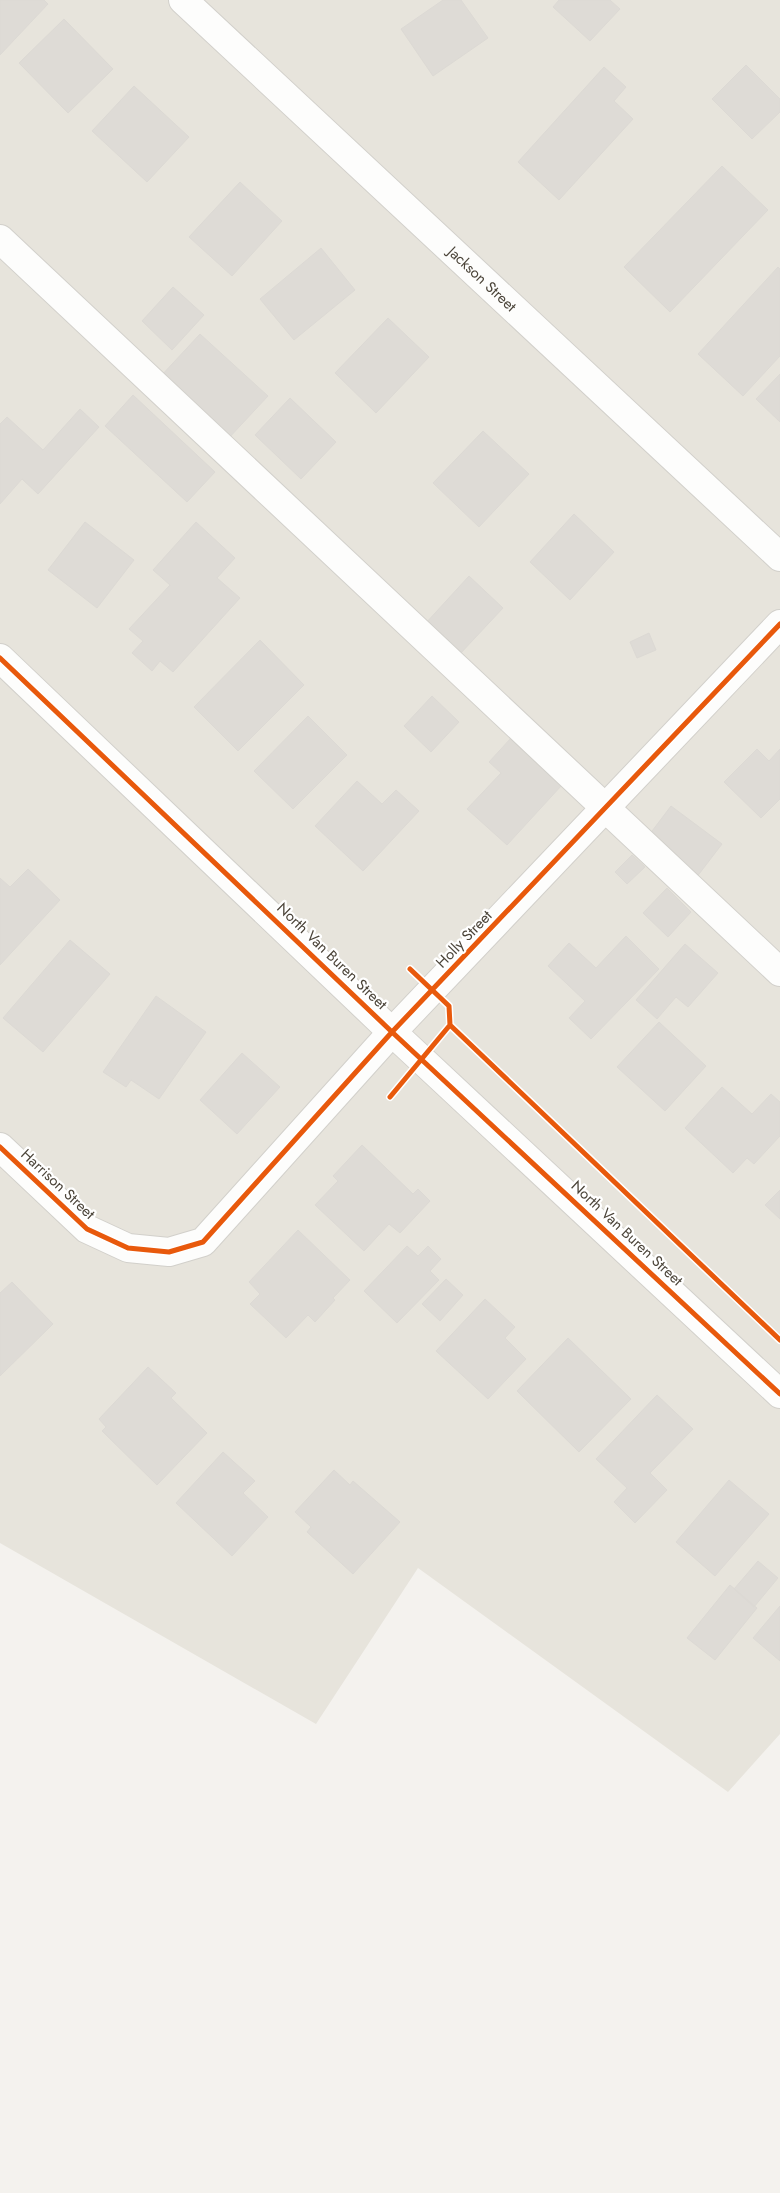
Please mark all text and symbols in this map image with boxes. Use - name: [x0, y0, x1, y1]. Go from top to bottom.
- street label: Jackson Street: [441, 240, 522, 317]
- street label: North Van Buren Street: [272, 897, 392, 1015]
- street label: Holly Street: [431, 905, 497, 973]
- street label: Harrison Street: [16, 1144, 100, 1225]
- street label: North Van Buren Street: [566, 1175, 688, 1291]

